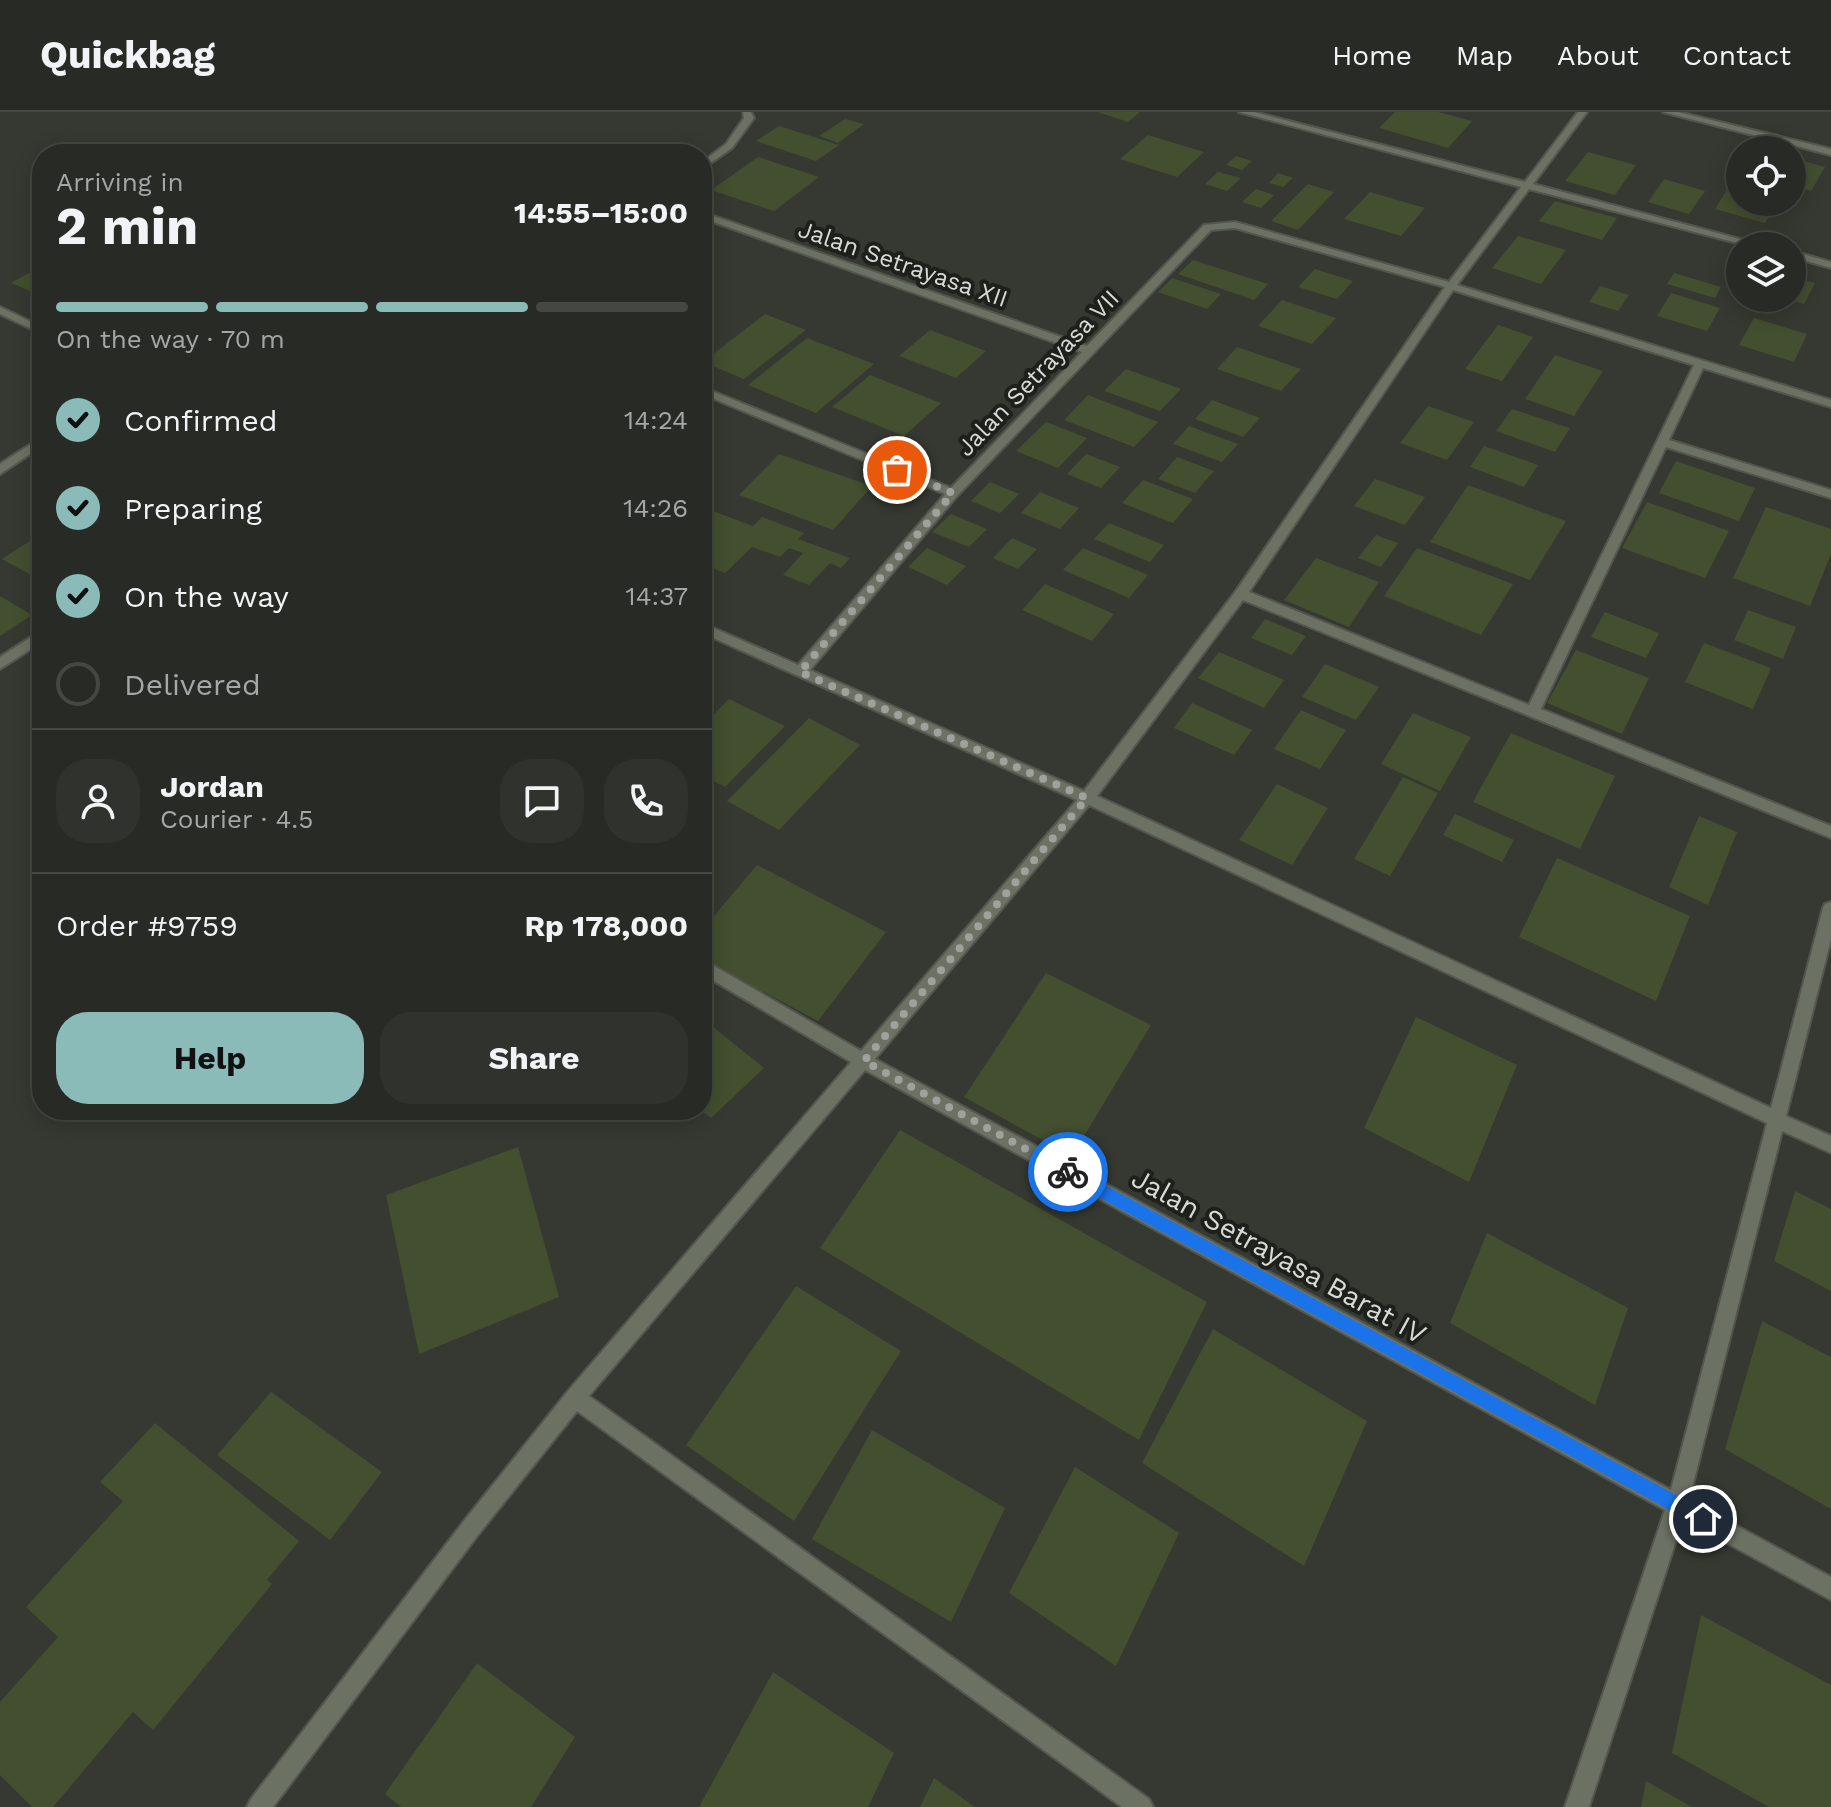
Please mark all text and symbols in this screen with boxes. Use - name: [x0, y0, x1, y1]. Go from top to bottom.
- text: Quickbag: [40, 33, 215, 77]
- text: Home: [1332, 39, 1412, 72]
- text: Map: [1456, 39, 1513, 72]
- text: About: [1557, 39, 1639, 72]
- text: Contact: [1683, 39, 1791, 72]
- map controls: [1726, 136, 1806, 312]
- button: locate: [1726, 136, 1806, 216]
- text: Arriving in: [56, 167, 184, 197]
- text: 14:55–15:00: [514, 195, 688, 230]
- text: 2 min: [56, 196, 198, 257]
- street label: Jalan Setrayasa XII: [794, 215, 1012, 313]
- button: layers: [1726, 232, 1806, 312]
- street label: Jalan Setrayasa VII: [951, 284, 1125, 462]
- text: On the way · 70 m: [56, 324, 285, 354]
- icon: check: [56, 398, 100, 442]
- text: Confirmed: [124, 403, 278, 438]
- text: 14:24: [624, 405, 688, 435]
- pin: [863, 436, 931, 504]
- icon: bag: [875, 448, 919, 492]
- icon: check: [56, 486, 100, 530]
- text: Preparing: [124, 491, 262, 526]
- text: 14:26: [623, 493, 688, 523]
- icon: check: [56, 574, 100, 618]
- text: On the way: [124, 579, 289, 614]
- text: 14:37: [626, 581, 688, 611]
- text: Delivered: [124, 667, 261, 702]
- button: person: [56, 759, 140, 843]
- button: chat: [500, 759, 584, 843]
- button: phone: [604, 759, 688, 843]
- text: Jordan: [160, 769, 264, 804]
- text: Courier · 4.5: [160, 804, 313, 834]
- text: Order #9759: [56, 908, 238, 943]
- text: Rp 178,000: [524, 908, 688, 943]
- button: Help: [56, 1012, 364, 1104]
- button: Share: [380, 1012, 688, 1104]
- courier: [1028, 1132, 1108, 1212]
- icon: bike: [1046, 1150, 1090, 1194]
- street label: Jalan Setrayasa Barat IV: [1126, 1161, 1432, 1351]
- pin: [1669, 1485, 1737, 1553]
- icon: home: [1681, 1497, 1725, 1541]

